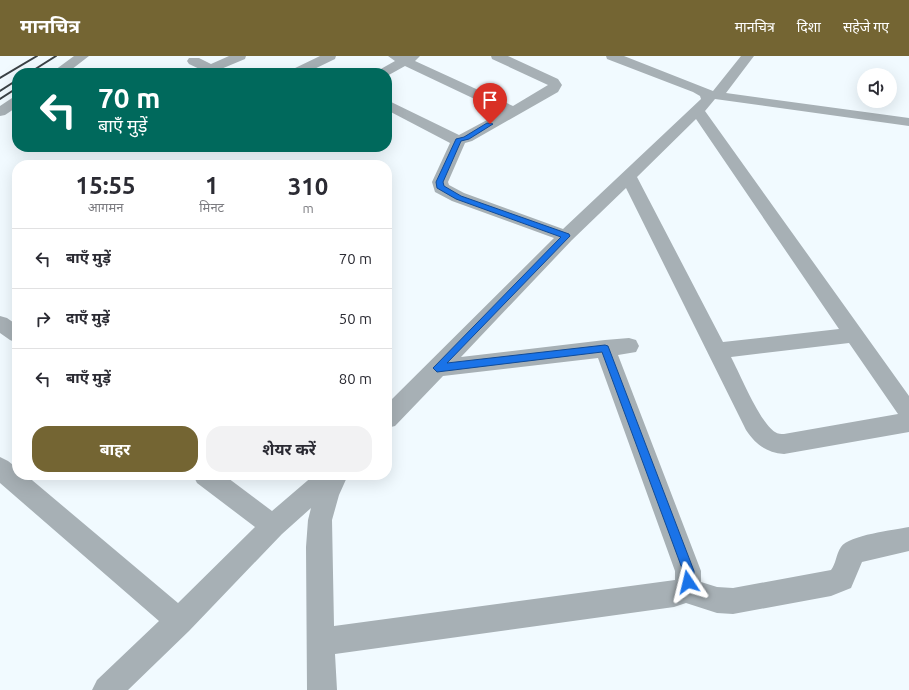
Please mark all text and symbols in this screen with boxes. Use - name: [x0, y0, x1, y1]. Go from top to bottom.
- text: मानचित्र: [20, 15, 80, 37]
- text: मानचित्र: [735, 19, 775, 35]
- text: दिशा: [797, 19, 821, 35]
- text: सहेजे गए: [843, 19, 889, 35]
- map controls: [857, 68, 897, 108]
- button: sound: [857, 68, 897, 108]
- text: 70 m: [98, 82, 160, 113]
- pin: [473, 83, 507, 124]
- icon: left: [32, 84, 84, 136]
- icon: arrive: [479, 89, 501, 111]
- text: बाएँ मुड़ें: [98, 115, 147, 135]
- text: 15:55: [76, 172, 136, 199]
- text: 1: [205, 172, 218, 199]
- text: 310: [288, 173, 328, 200]
- text: आगमन: [88, 200, 123, 214]
- text: मिनट: [199, 200, 224, 214]
- text: m: [302, 201, 314, 215]
- icon: left: [32, 248, 54, 270]
- text: बाएँ मुड़ें: [66, 249, 111, 266]
- text: 70 m: [339, 250, 372, 267]
- icon: right: [32, 308, 54, 330]
- text: दाएँ मुड़ें: [66, 309, 110, 326]
- text: 50 m: [339, 310, 372, 327]
- icon: left: [32, 368, 54, 390]
- text: बाएँ मुड़ें: [66, 369, 111, 386]
- text: 80 m: [339, 370, 372, 387]
- button: बाहर: [32, 426, 198, 472]
- button: शेयर करें: [206, 426, 372, 472]
- position arrow: [667, 561, 709, 603]

